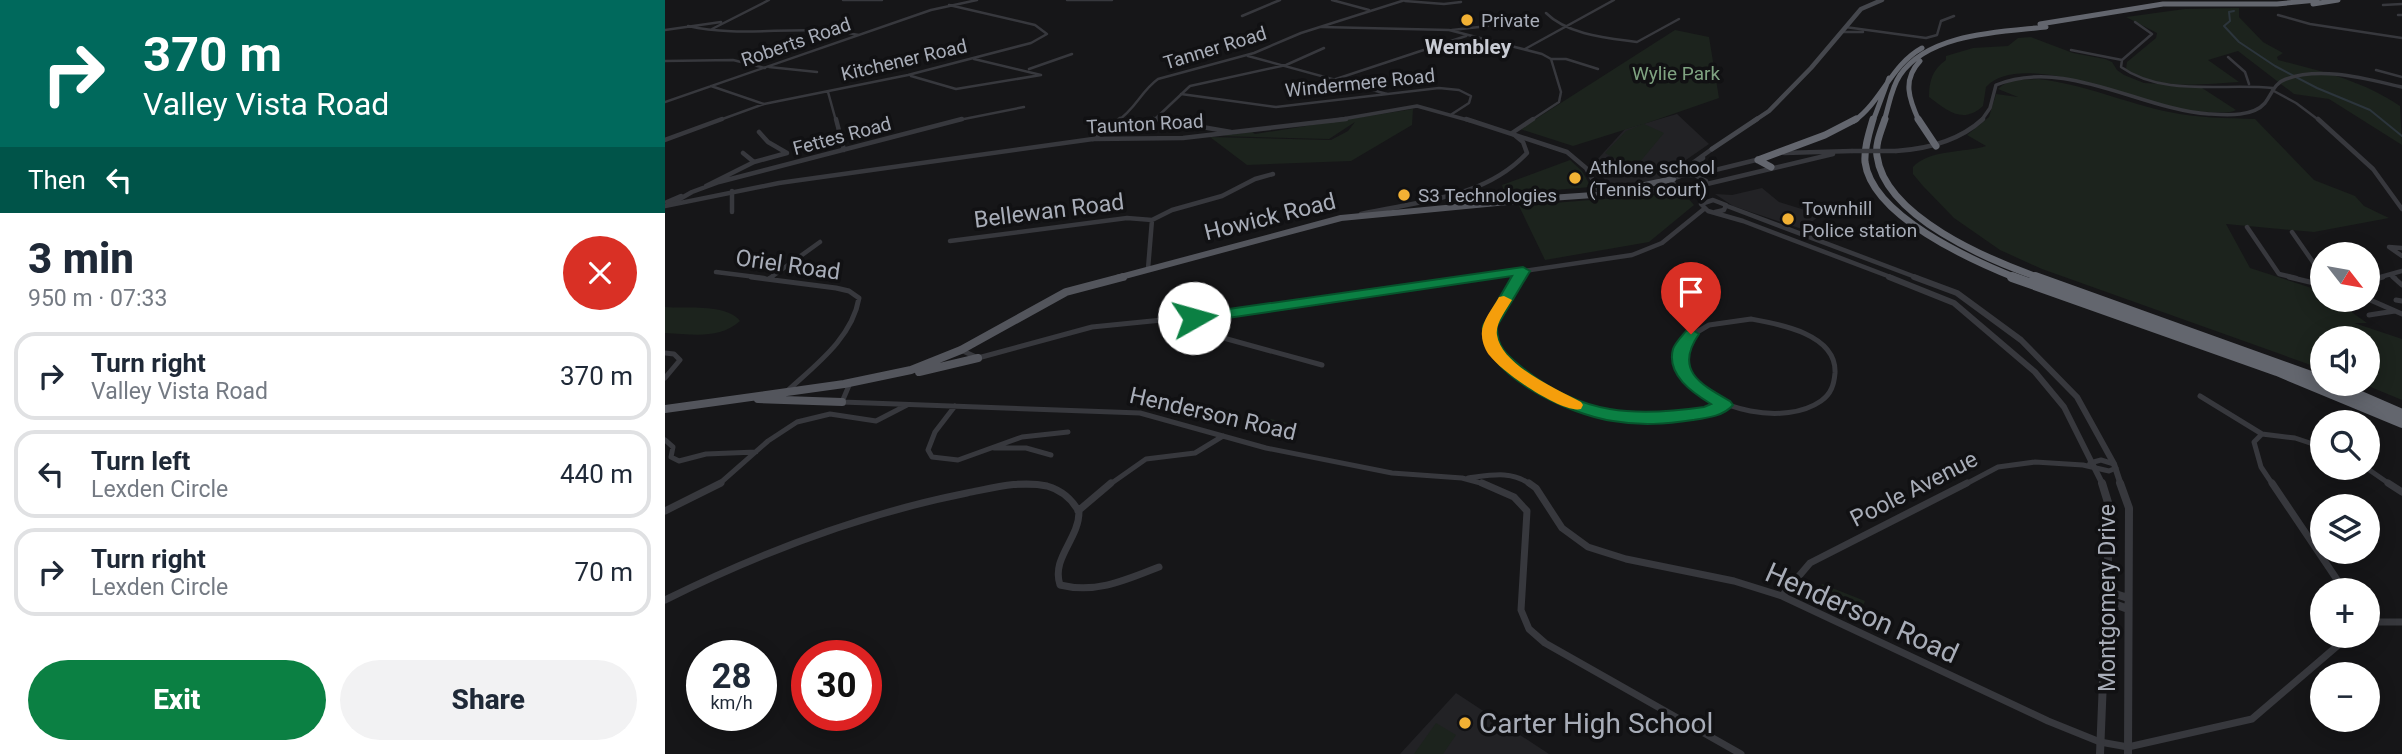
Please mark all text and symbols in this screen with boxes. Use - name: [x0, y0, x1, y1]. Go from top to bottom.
- place label: Private: [1481, 9, 1540, 32]
- street label: Roberts Road: [738, 12, 854, 72]
- marker: Private: [1459, 12, 1475, 28]
- street label: Tanner Road: [1161, 21, 1269, 75]
- text: 370 m: [143, 26, 282, 83]
- icon: right: [28, 28, 119, 119]
- street label: Kitchener Road: [839, 34, 969, 86]
- district label: Wembley: [1425, 35, 1512, 59]
- park label: Wylie Park: [1632, 62, 1720, 85]
- street label: Windermere Road: [1284, 64, 1436, 102]
- text: Valley Vista Road: [143, 85, 389, 123]
- street label: Taunton Road: [1086, 109, 1204, 139]
- street label: Fettes Road: [790, 112, 894, 160]
- place label: Athlone school (Tennis court): [1589, 156, 1715, 201]
- icon: left: [100, 161, 138, 199]
- text: Then: [28, 165, 86, 195]
- marker: Athlone school (Tennis court): [1567, 170, 1583, 186]
- place label: S3 Technologies: [1418, 184, 1557, 207]
- marker: S3 Technologies: [1396, 187, 1412, 203]
- street label: Bellewan Road: [972, 188, 1126, 234]
- street label: Howick Road: [1201, 188, 1339, 246]
- place label: Townhill Police station: [1802, 197, 1917, 242]
- marker: Townhill Police station: [1780, 211, 1796, 227]
- text: 3 min: [28, 234, 134, 283]
- button: close: [563, 236, 637, 310]
- north arrow: [2310, 242, 2380, 312]
- map controls: [2310, 242, 2380, 732]
- street label: Oriel Road: [734, 244, 842, 286]
- pin: [1661, 262, 1721, 334]
- icon: arrive: [1672, 273, 1710, 311]
- position arrow: [1157, 281, 1231, 355]
- text: 950 m · 07:33: [28, 285, 167, 312]
- button: sound: [2310, 326, 2380, 396]
- text: Turn right: [91, 348, 206, 378]
- icon: right: [32, 357, 70, 395]
- text: 370 m: [560, 361, 633, 391]
- text: Valley Vista Road: [91, 378, 268, 405]
- street label: Henderson Road: [1127, 382, 1299, 446]
- button: search: [2310, 410, 2380, 480]
- street label: Poole Avenue: [1846, 445, 1982, 533]
- text: Turn left: [91, 446, 190, 476]
- icon: left: [32, 455, 70, 493]
- text: 440 m: [560, 459, 633, 489]
- text: Lexden Circle: [91, 476, 228, 503]
- button: layers: [2310, 494, 2380, 564]
- street label: Montgomery Drive: [2094, 504, 2121, 692]
- text: Turn right: [91, 544, 206, 574]
- icon: right: [32, 553, 70, 591]
- street label: Henderson Road: [1761, 556, 1963, 670]
- text: 70 m: [575, 557, 633, 587]
- text: Lexden Circle: [91, 574, 228, 601]
- button: +: [2310, 578, 2380, 648]
- speed limit sign: 30: [791, 640, 882, 731]
- text: 28: [711, 656, 752, 697]
- button: Exit: [28, 660, 326, 740]
- button: Share: [340, 660, 637, 740]
- button: −: [2310, 662, 2380, 732]
- text: km/h: [710, 692, 753, 713]
- place label: Carter High School: [1479, 707, 1713, 740]
- marker: Carter High School: [1457, 715, 1473, 731]

